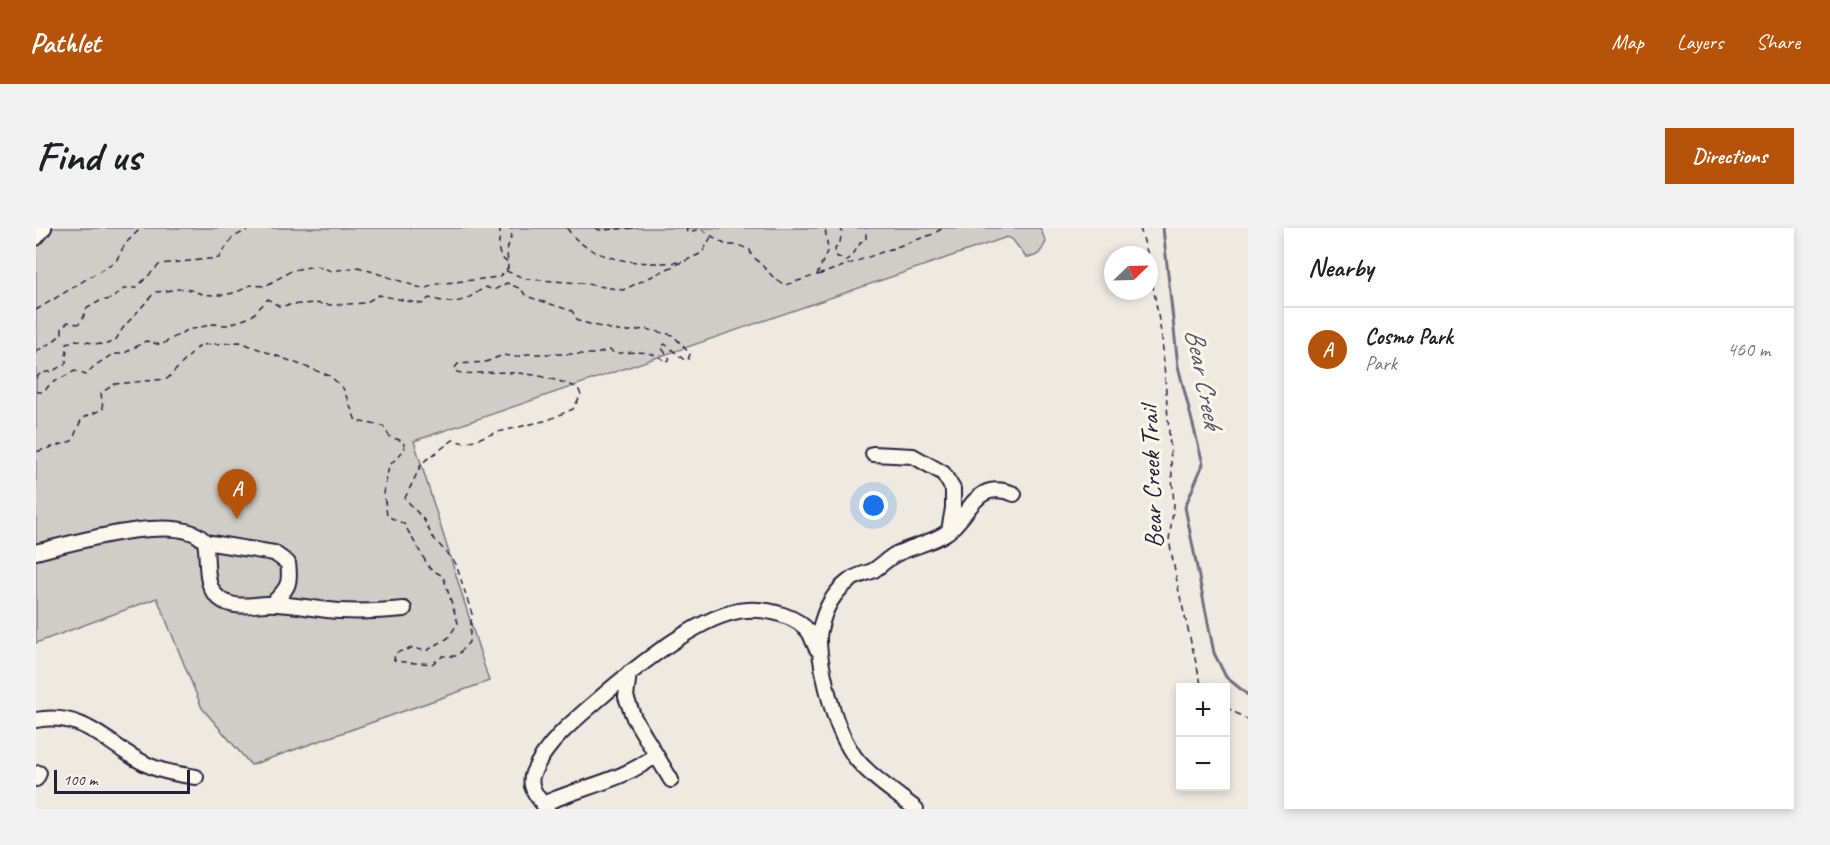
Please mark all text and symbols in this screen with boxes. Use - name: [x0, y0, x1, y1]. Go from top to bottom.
- text: Pathlet: [30, 25, 100, 60]
- text: Map: [1611, 29, 1644, 55]
- text: Layers: [1677, 29, 1723, 55]
- text: Share: [1756, 29, 1800, 55]
- button: Directions: [1665, 128, 1794, 184]
- text: Find us: [36, 130, 141, 183]
- north arrow: [1104, 246, 1158, 300]
- text: Nearby: [1308, 251, 1373, 284]
- text: Cosmo Park: [1365, 323, 1453, 351]
- water label: Bear Creek: [1178, 326, 1231, 435]
- text: A: [1322, 337, 1333, 362]
- text: 460 m: [1727, 337, 1770, 362]
- text: Park: [1365, 351, 1397, 376]
- street label: Bear Creek Trail: [1132, 401, 1170, 549]
- pin: A: [218, 470, 256, 519]
- your location: [859, 491, 888, 520]
- map controls: [1176, 683, 1230, 791]
- button: +: [1176, 683, 1230, 737]
- button: −: [1176, 737, 1230, 791]
- scale bar: [54, 767, 190, 794]
- text: 100 m: [63, 770, 97, 790]

